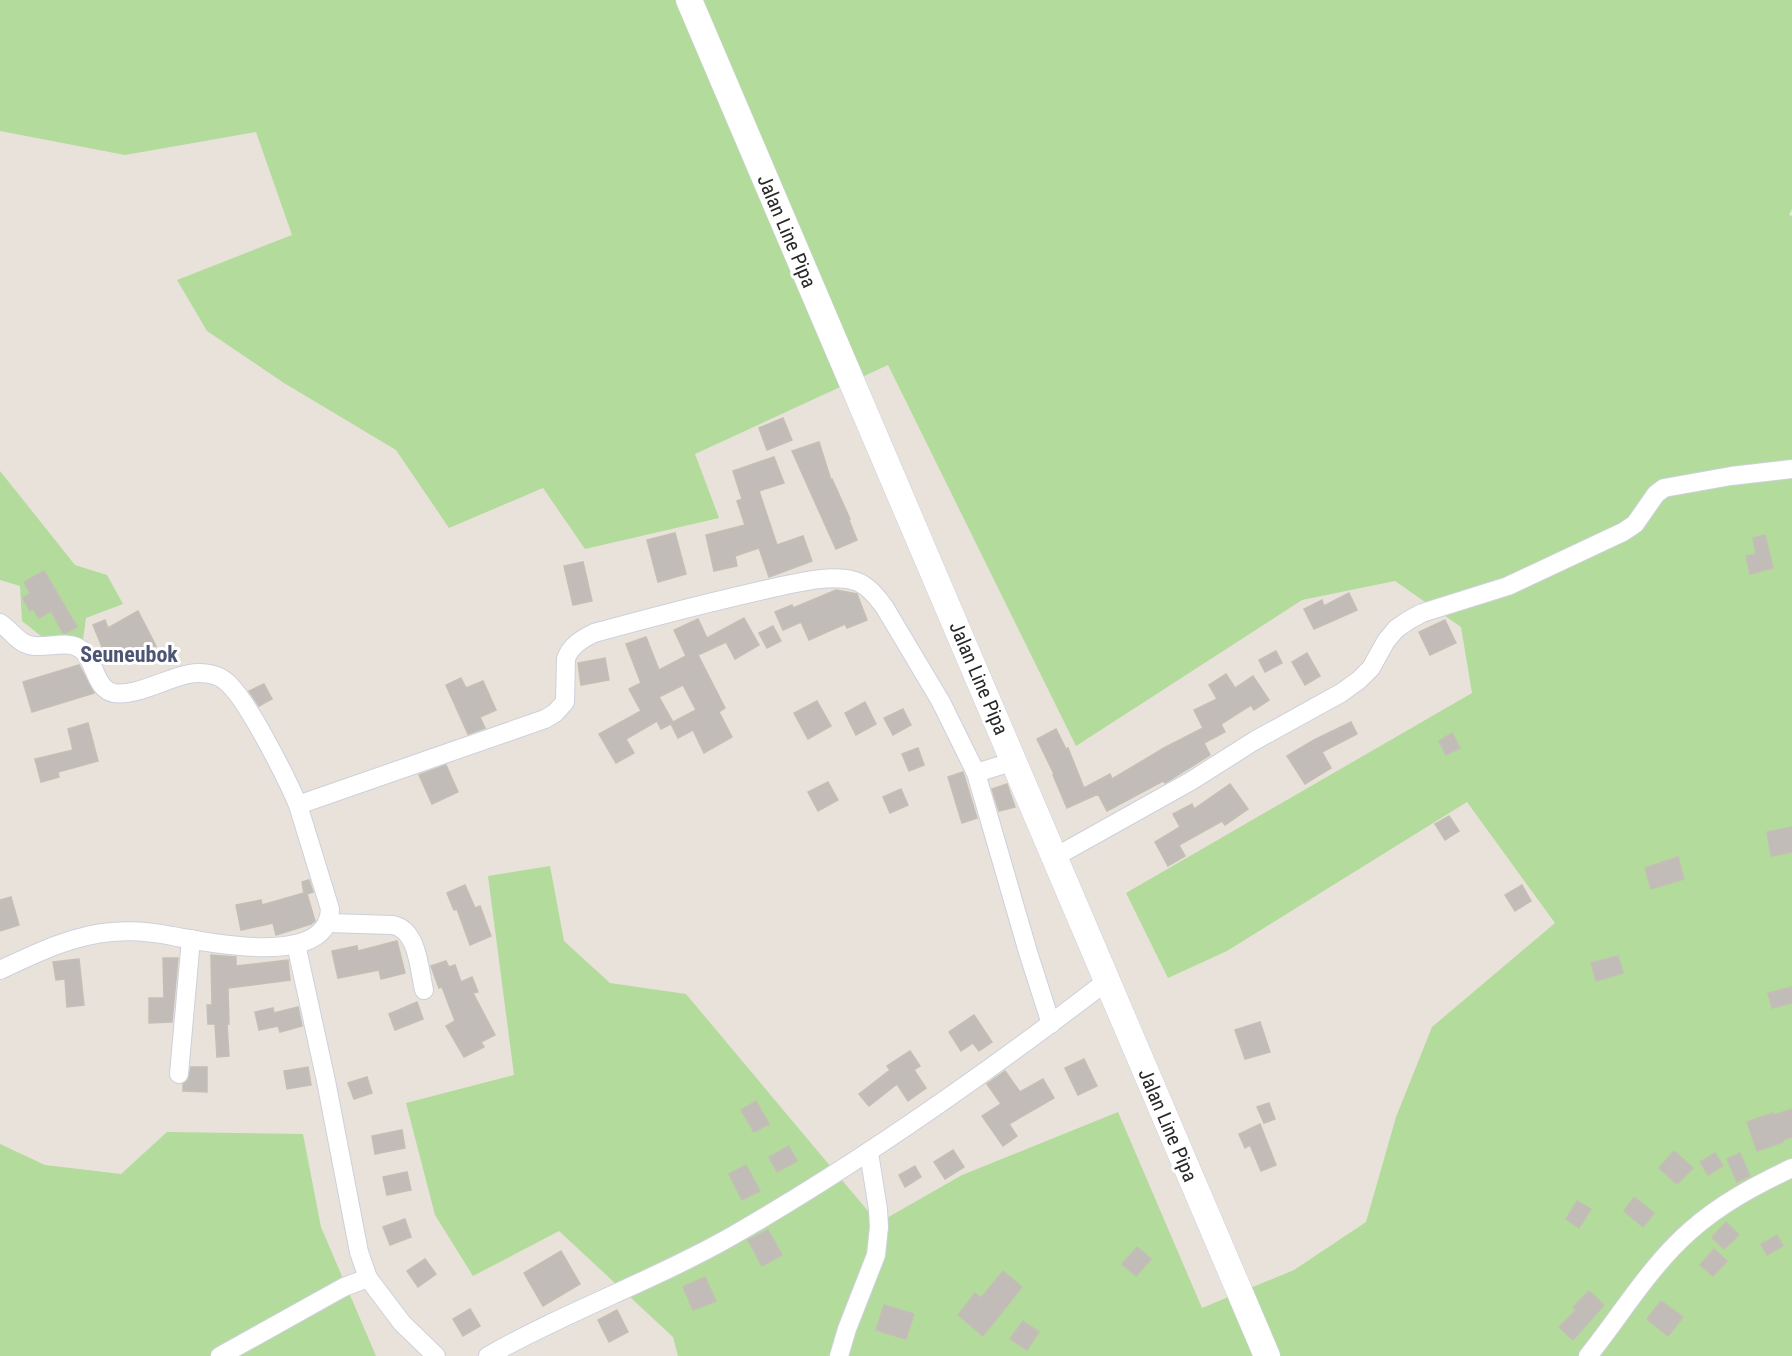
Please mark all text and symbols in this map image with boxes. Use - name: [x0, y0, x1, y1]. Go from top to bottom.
- street label: Jalan Line Pipa: [752, 171, 822, 291]
- street label: Jalan Line Pipa: [944, 618, 1014, 738]
- district label: Seuneubok: [80, 642, 178, 667]
- street label: Jalan Line Pipa: [1133, 1065, 1203, 1185]

